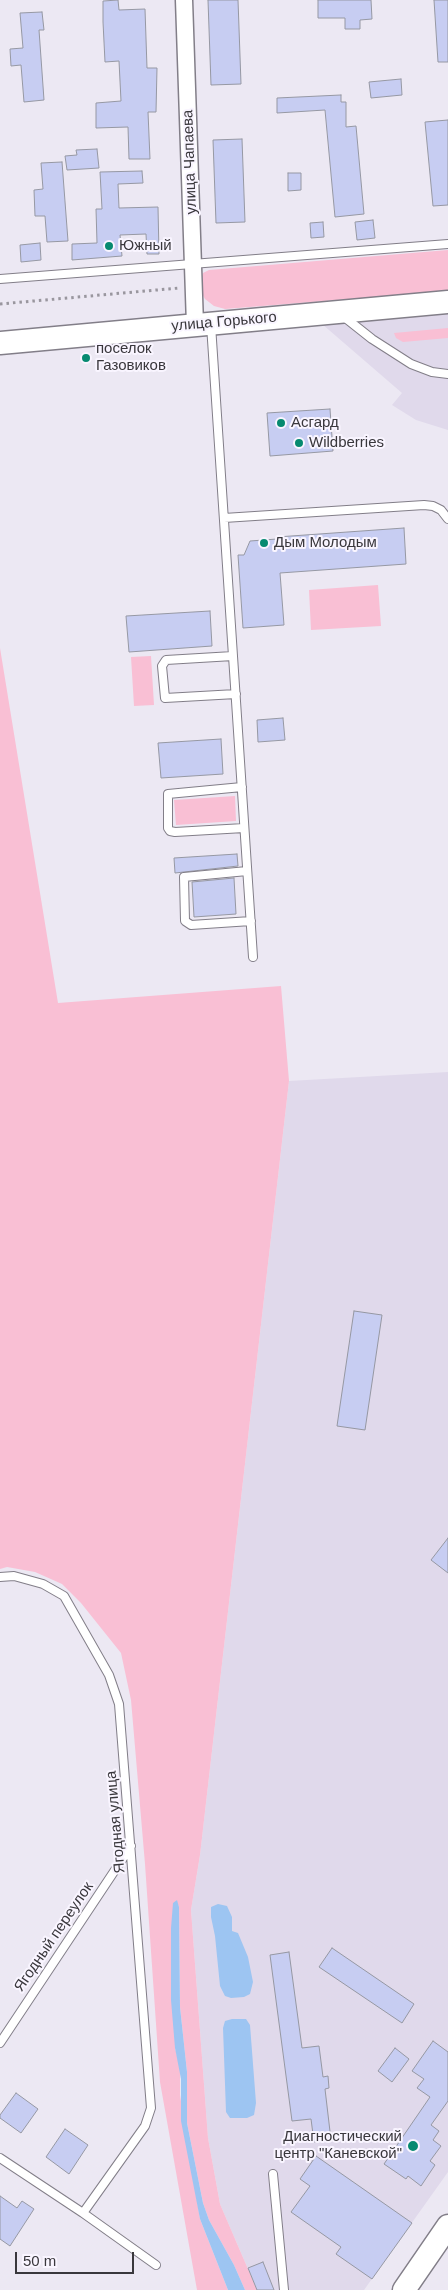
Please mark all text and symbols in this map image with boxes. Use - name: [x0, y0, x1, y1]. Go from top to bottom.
- street label: улица Чапаева: [179, 109, 201, 215]
- place label: Южный: [119, 237, 172, 255]
- marker: Южный: [103, 240, 115, 252]
- street label: улица Горького: [171, 308, 277, 336]
- place label: поселок Газовиков: [96, 340, 166, 375]
- marker: поселок Газовиков: [80, 352, 92, 364]
- place label: Асгард: [291, 414, 339, 432]
- marker: Асгард: [275, 417, 287, 429]
- place label: Wildberries: [309, 434, 384, 452]
- marker: Wildberries: [293, 437, 305, 449]
- place label: Дым Молодым: [274, 534, 377, 552]
- marker: Дым Молодым: [258, 537, 270, 549]
- street label: Ягодная улица: [103, 1770, 129, 1874]
- street label: Ягодный переулок: [11, 1879, 97, 1995]
- place label: Диагностический центр "Каневской": [274, 2128, 402, 2163]
- marker: Диагностический центр "Каневской": [406, 2139, 420, 2153]
- scale bar: [18, 2242, 136, 2274]
- text: 50 m: [23, 2252, 56, 2269]

